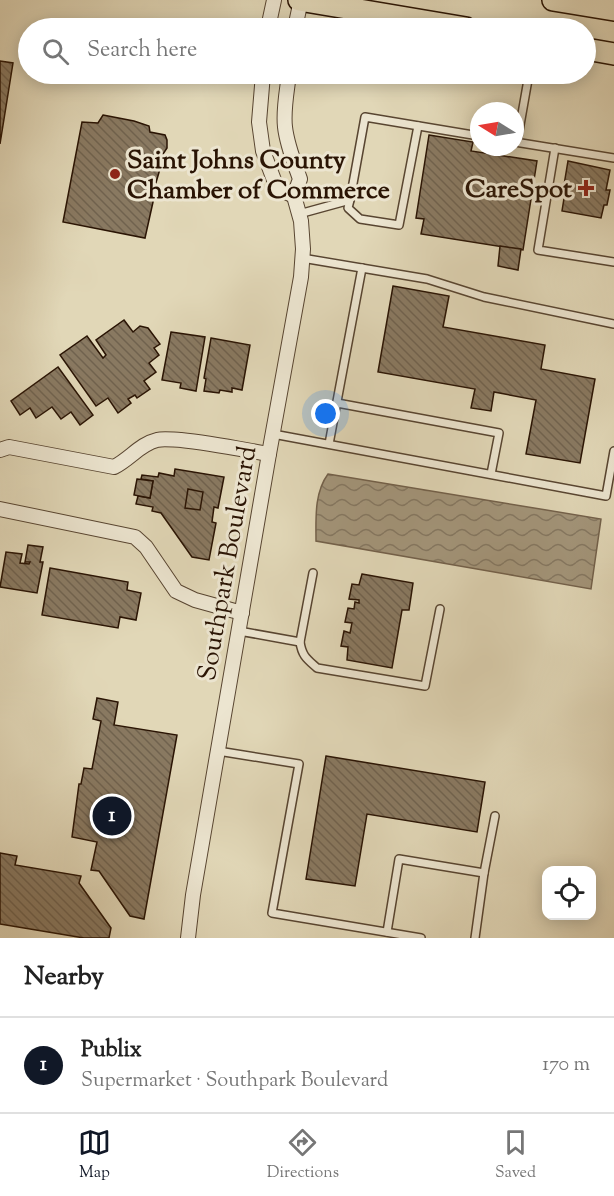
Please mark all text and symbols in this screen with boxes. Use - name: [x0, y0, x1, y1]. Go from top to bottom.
- search box: [18, 18, 596, 84]
- icon: search: [39, 35, 72, 68]
- text: Search here: [87, 35, 197, 67]
- north arrow: [470, 102, 524, 156]
- place label: Saint Johns County Chamber of Commerce: [127, 143, 390, 210]
- marker: Saint Johns County Chamber of Commerce: [108, 167, 122, 181]
- place label: CareSpot: [465, 172, 572, 209]
- marker: CareSpot: [577, 179, 595, 197]
- your location: [311, 399, 340, 428]
- street label: Southpark Boulevard: [190, 443, 267, 684]
- pin: 1: [92, 794, 132, 838]
- map controls: [542, 866, 596, 920]
- button: locate: [542, 866, 596, 920]
- text: Nearby: [24, 959, 104, 996]
- text: Publix: [81, 1035, 142, 1067]
- text: 1: [40, 1051, 47, 1080]
- text: 170 m: [542, 1051, 590, 1080]
- text: Supermarket · Southpark Boulevard: [81, 1067, 388, 1096]
- tab: Map: [78, 1126, 111, 1185]
- tab: Directions: [267, 1126, 339, 1185]
- tab: Saved: [495, 1126, 536, 1185]

